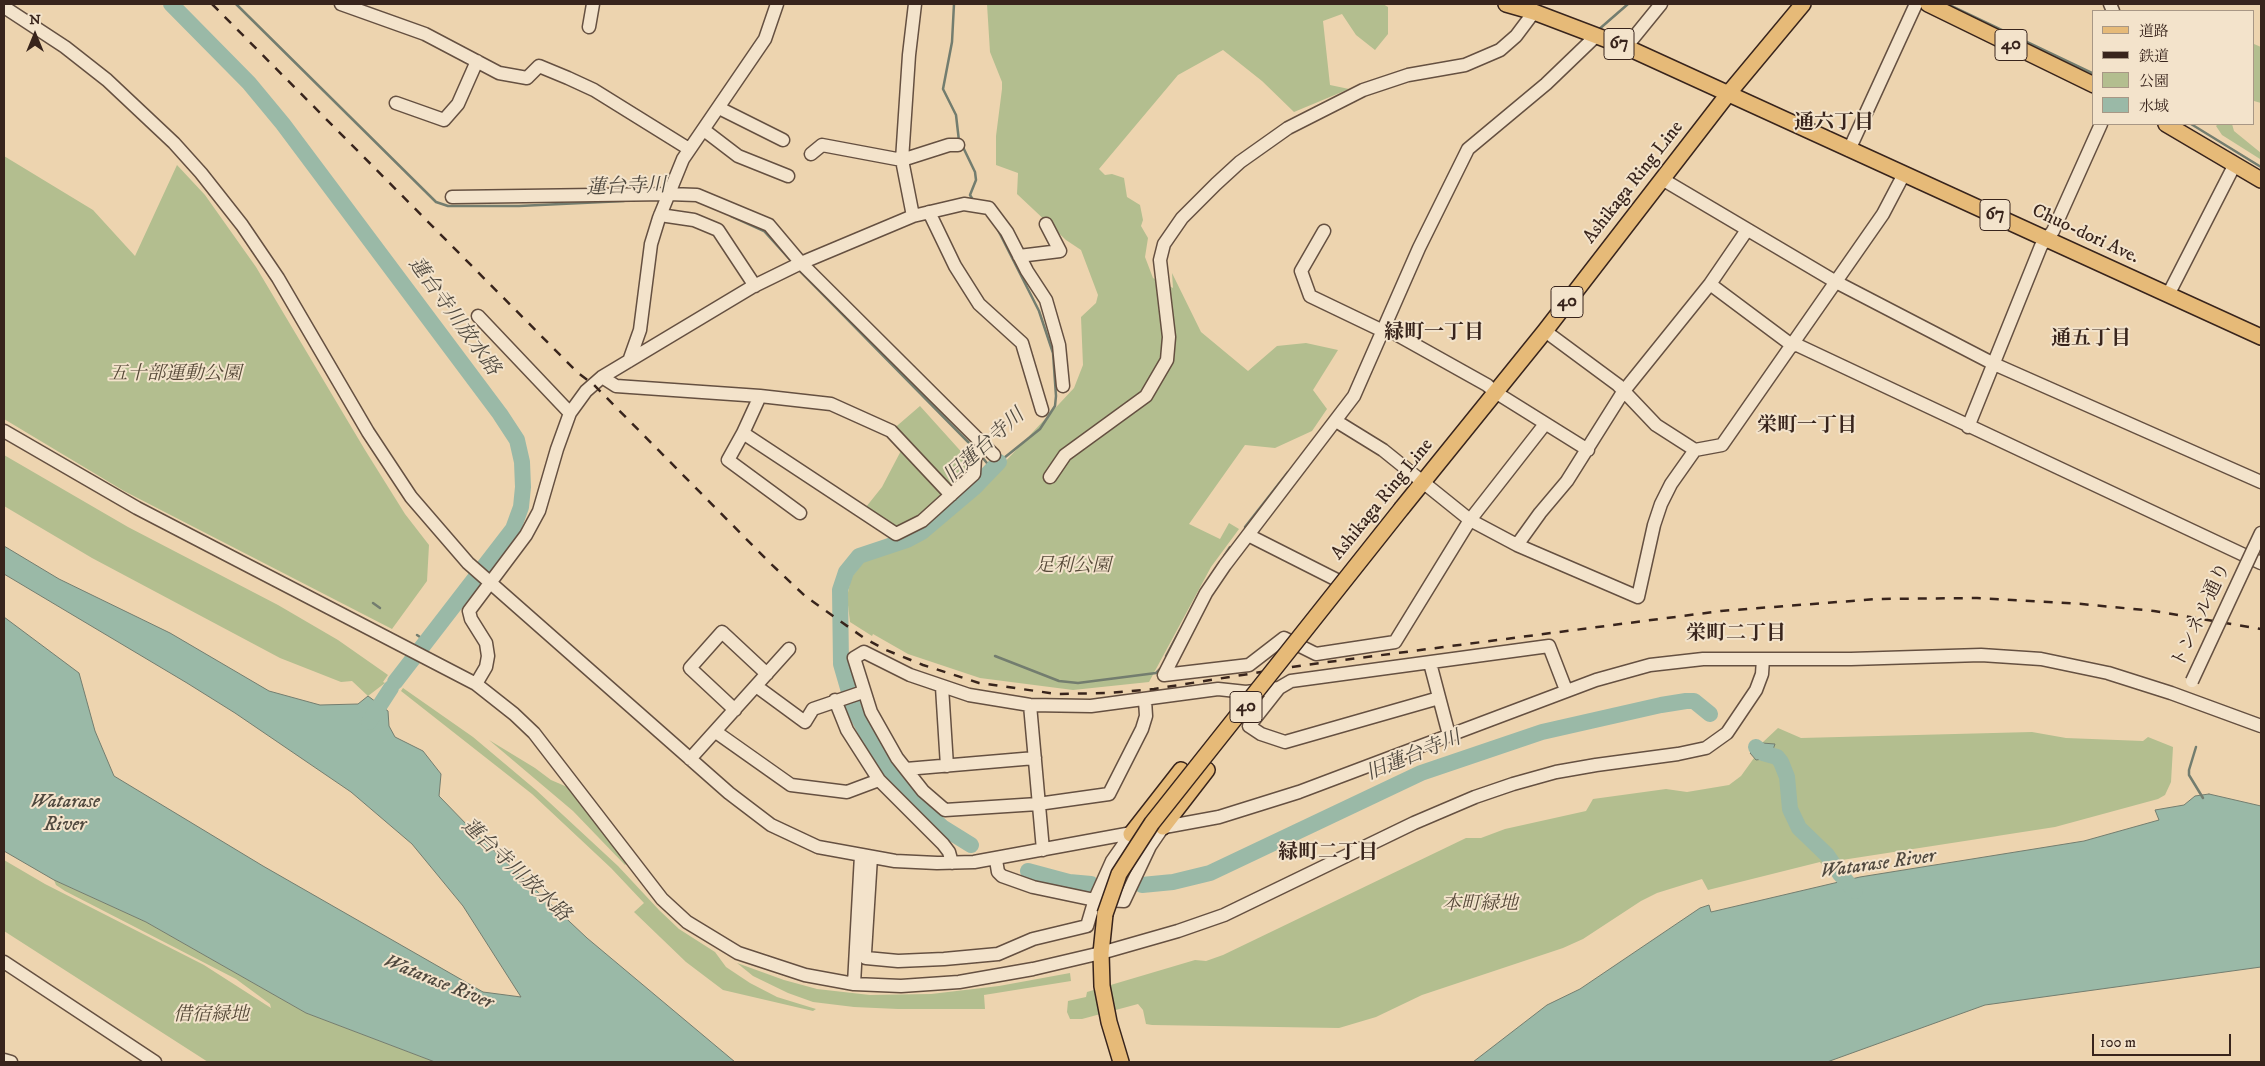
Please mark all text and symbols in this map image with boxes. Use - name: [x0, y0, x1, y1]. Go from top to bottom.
- north arrow: [10, 10, 60, 60]
- legend: [2092, 10, 2255, 125]
- text: N: [29, 11, 41, 29]
- text: 道路: [2139, 22, 2169, 41]
- road number: 67: [1604, 29, 1634, 60]
- road number: 40: [1995, 30, 2027, 60]
- text: 鉄道: [2139, 47, 2169, 66]
- text: 公園: [2139, 72, 2169, 91]
- text: 水域: [2139, 97, 2169, 116]
- district label: 通六丁目: [1794, 112, 1874, 136]
- street label: Ashikaga Ring Line: [1579, 117, 1689, 249]
- water label: 蓮台寺川: [586, 175, 666, 201]
- road number: 67: [1980, 200, 2010, 230]
- street label: Chuo-dori Ave.: [2028, 200, 2142, 270]
- water label: 蓮台寺川放水路: [402, 253, 504, 381]
- road number: 40: [1551, 286, 1583, 318]
- district label: 緑町一丁目: [1384, 322, 1484, 346]
- district label: 通五丁目: [2051, 328, 2131, 352]
- park label: 五十部運動公園: [109, 364, 241, 386]
- water label: 旧蓮台寺川: [940, 405, 1030, 489]
- district label: 栄町一丁目: [1757, 415, 1857, 439]
- street label: Ashikaga Ring Line: [1327, 435, 1439, 565]
- park label: 足利公園: [1035, 556, 1111, 578]
- street label: トンネル通り: [2168, 560, 2236, 672]
- district label: 栄町二丁目: [1686, 623, 1786, 647]
- road number: 40: [1230, 692, 1262, 722]
- water label: 旧蓮台寺川: [1363, 727, 1465, 787]
- water label: Watarase River: [30, 791, 100, 838]
- water label: 蓮台寺川放水路: [456, 814, 574, 928]
- district label: 緑町二丁目: [1278, 842, 1378, 866]
- water label: Watarase River: [1819, 845, 1937, 885]
- park label: 本町緑地: [1442, 894, 1518, 916]
- water label: Watarase River: [380, 950, 496, 1016]
- park label: 借宿緑地: [173, 1005, 249, 1027]
- scale bar: [2095, 1024, 2234, 1056]
- text: 100 m: [2100, 1033, 2136, 1052]

